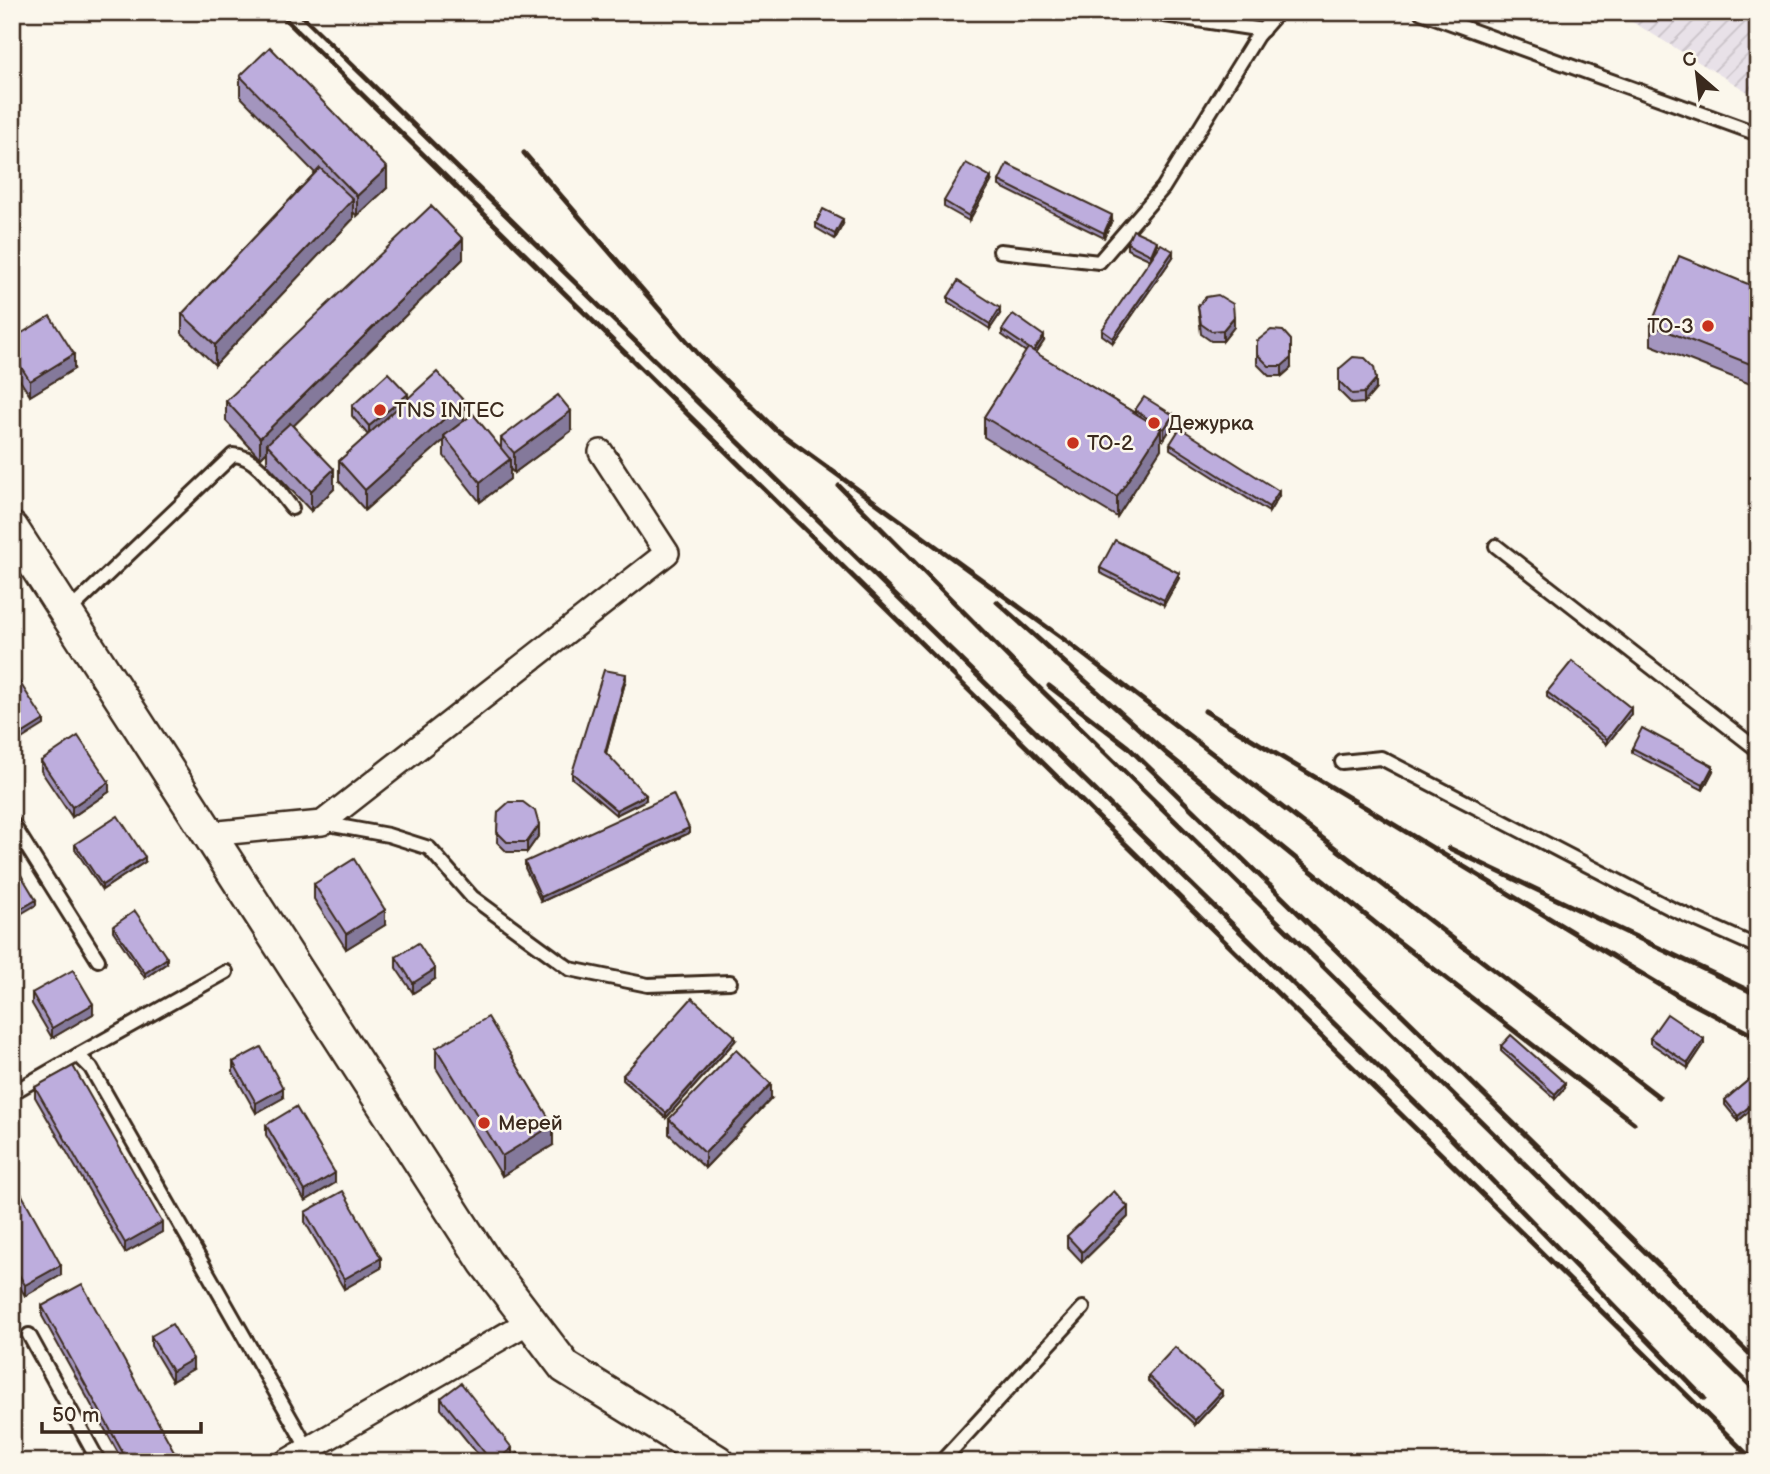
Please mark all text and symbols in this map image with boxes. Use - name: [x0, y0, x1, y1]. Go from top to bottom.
- north arrow: [1662, 38, 1732, 108]
- text: С: [1678, 47, 1701, 74]
- place label: ТО-3: [1647, 314, 1694, 339]
- marker: ТО-3: [1700, 318, 1716, 334]
- place label: TNS INTEC: [394, 398, 504, 423]
- marker: TNS INTEC: [372, 402, 388, 418]
- place label: Дежурка: [1168, 411, 1255, 436]
- marker: Дежурка: [1146, 415, 1162, 431]
- place label: ТО-2: [1087, 431, 1134, 456]
- marker: ТО-2: [1065, 435, 1081, 451]
- place label: Мерей: [498, 1111, 563, 1136]
- marker: Мерей: [476, 1115, 492, 1131]
- scale bar: [42, 1390, 201, 1434]
- text: 50 m: [52, 1403, 99, 1428]

